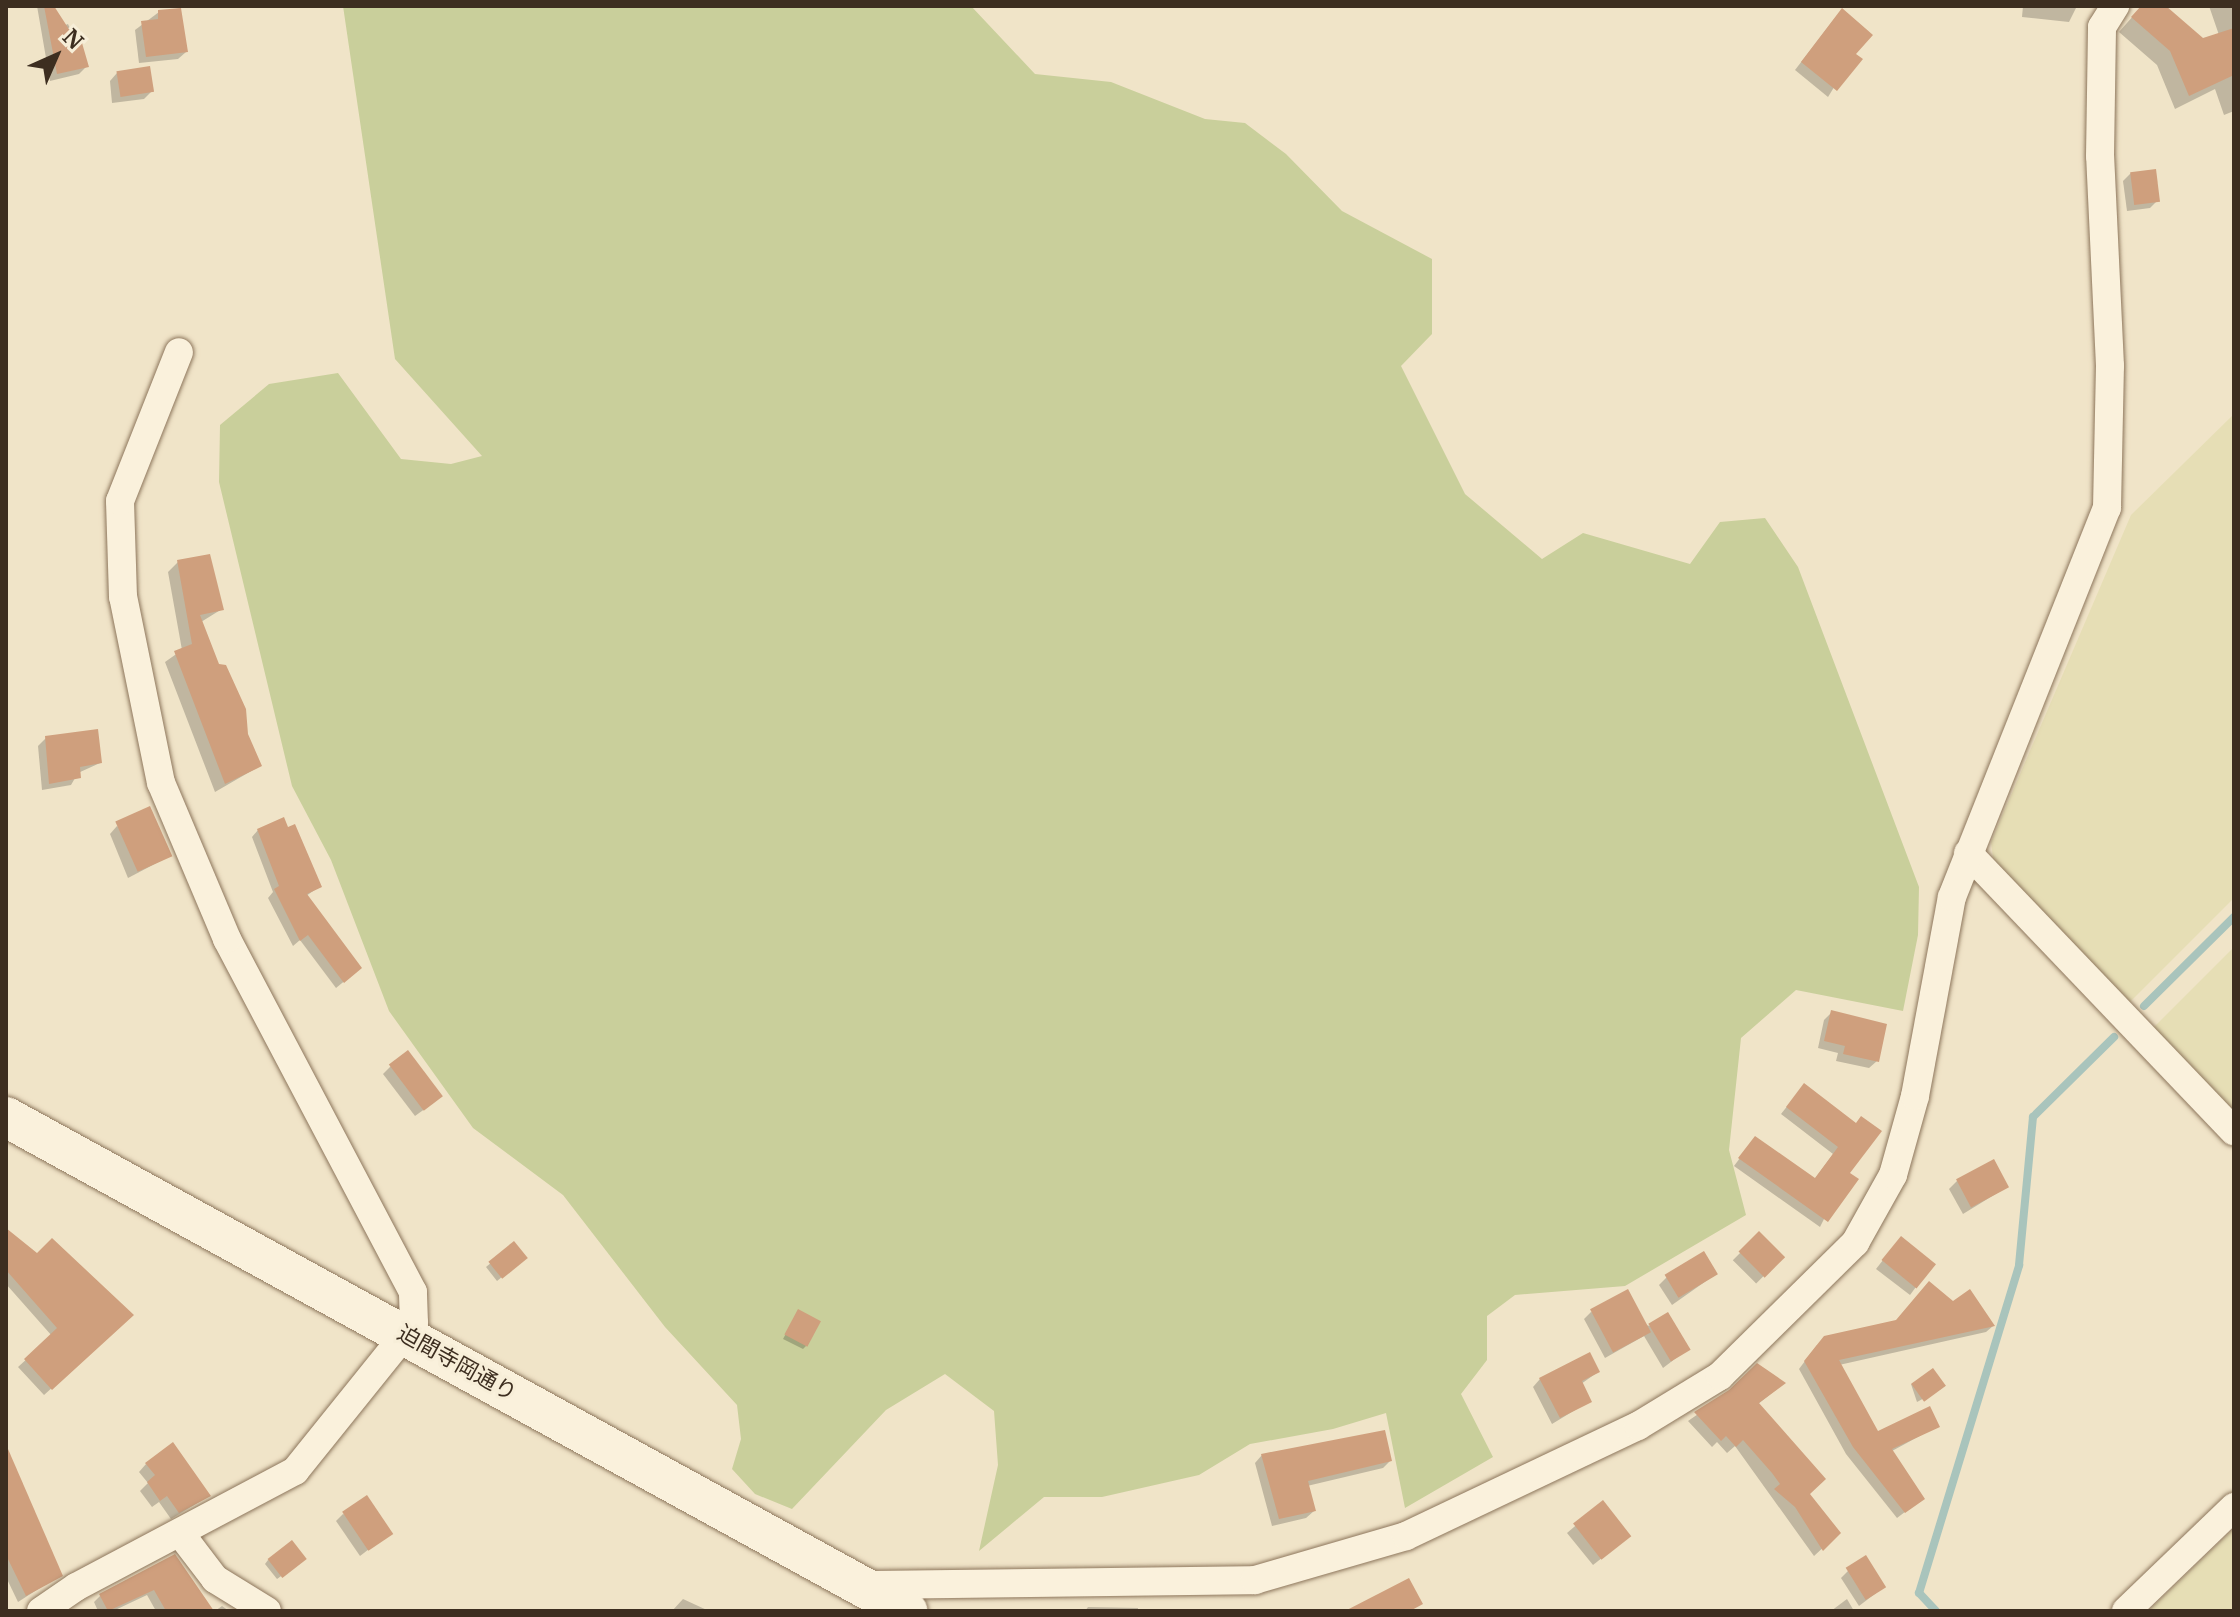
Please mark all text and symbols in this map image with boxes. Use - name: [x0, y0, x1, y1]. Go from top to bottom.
- north arrow: [16, 16, 96, 96]
- text: N: [57, 23, 89, 55]
- street label: 迫間寺岡通り: [393, 1319, 521, 1407]

